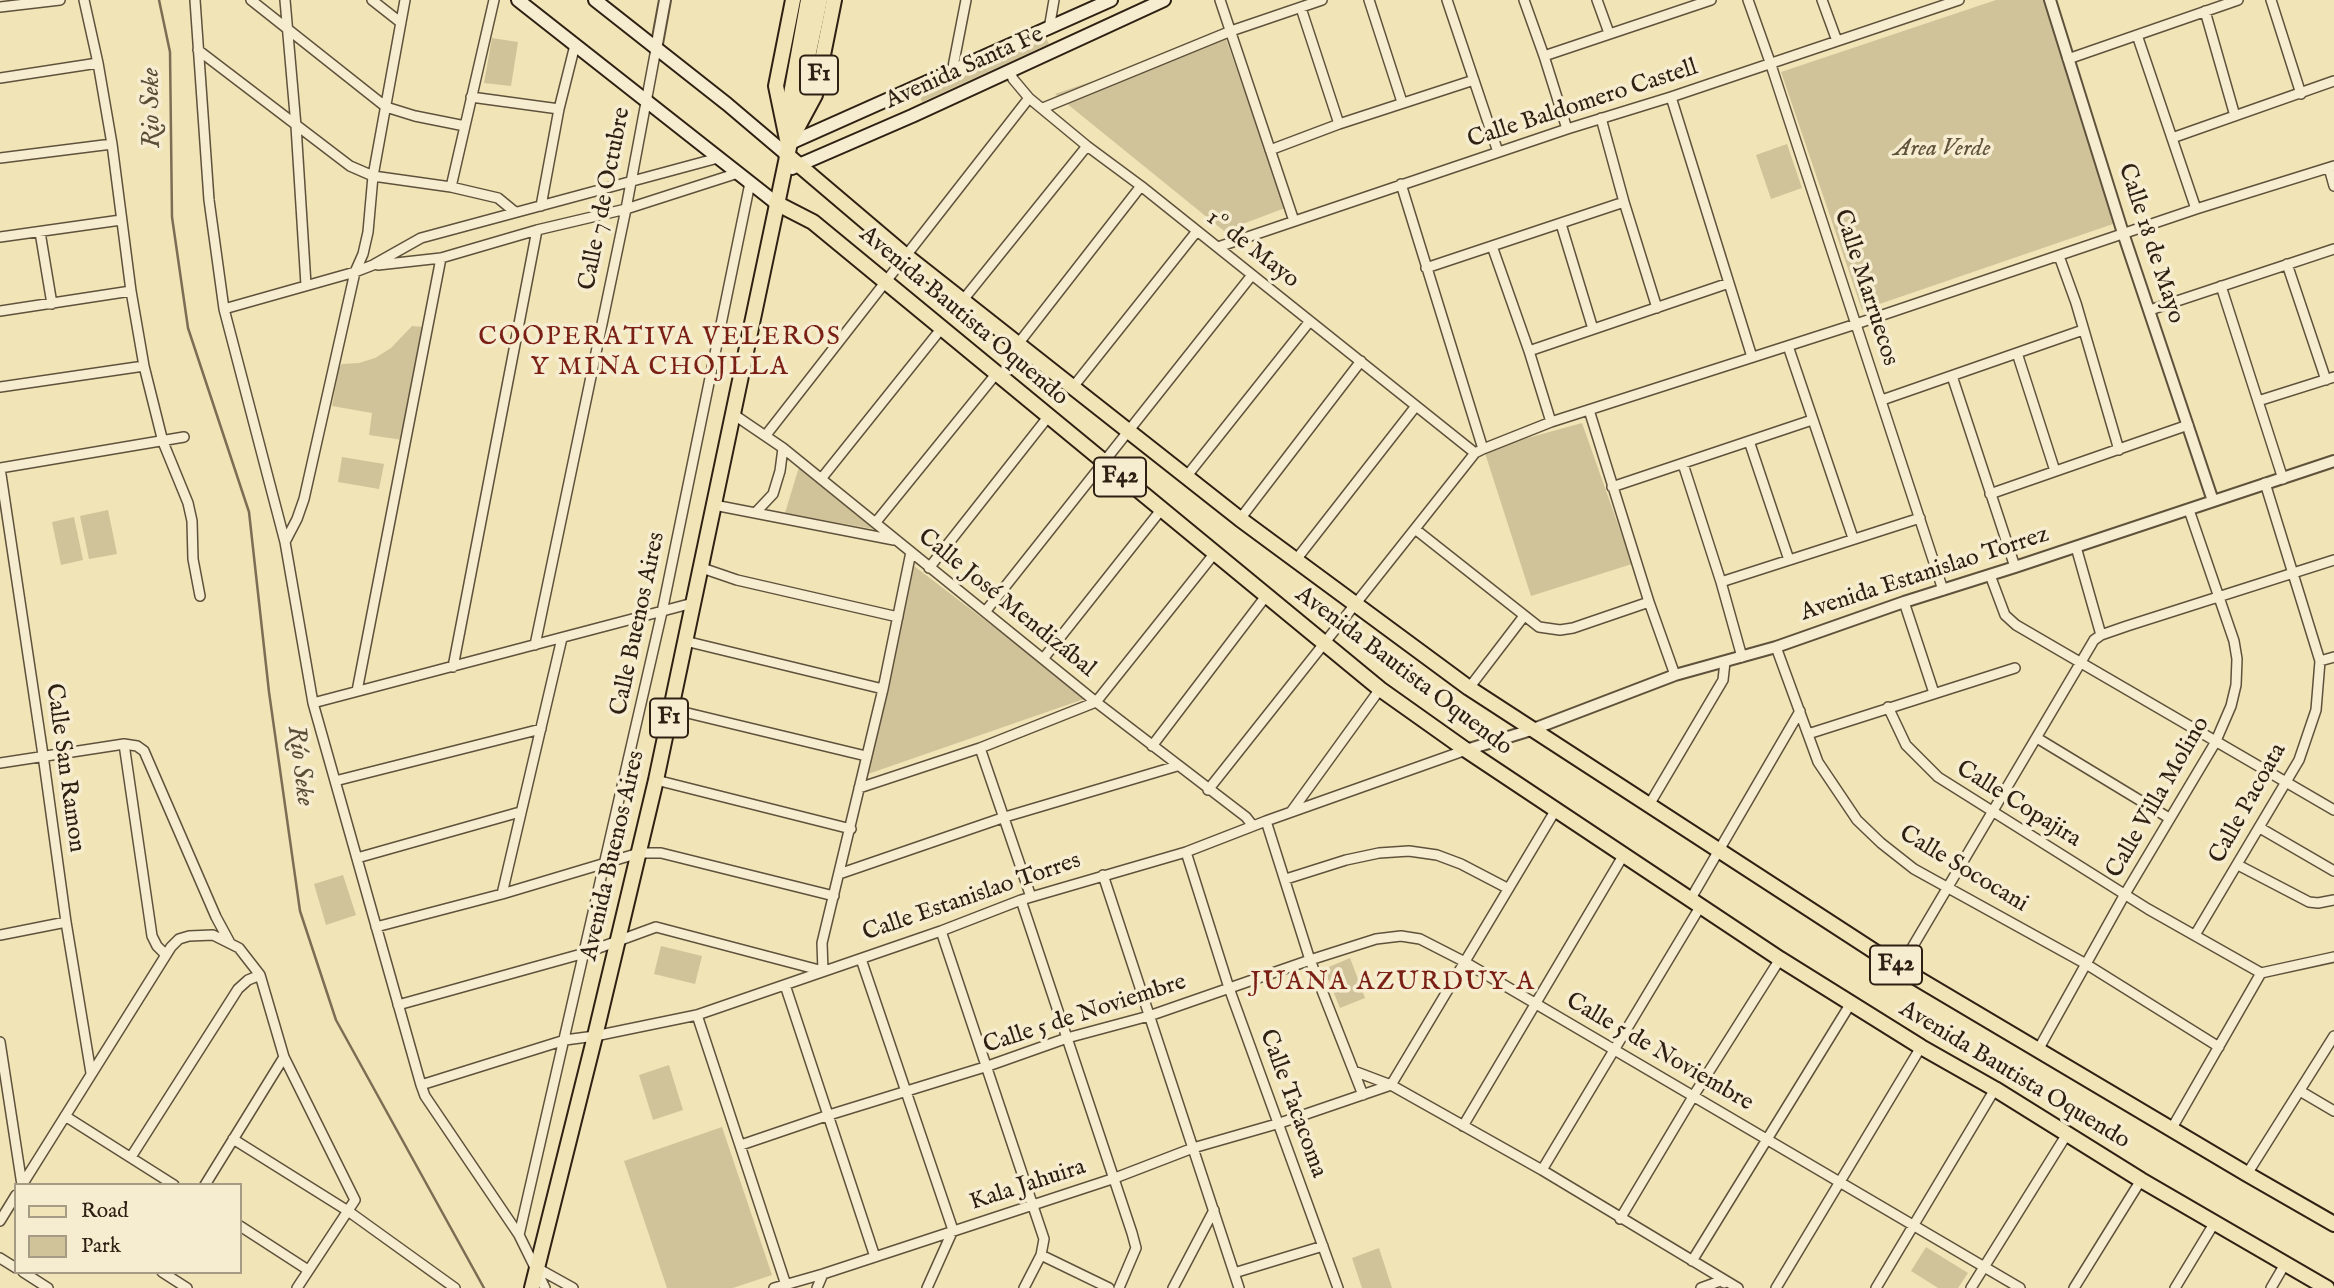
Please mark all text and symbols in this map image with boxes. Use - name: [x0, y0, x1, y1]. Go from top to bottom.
- street label: Avenida Santa Fe: [881, 21, 1049, 117]
- street label: Calle Baldomero Castell: [1464, 54, 1702, 156]
- road number: F1: [800, 55, 838, 94]
- water label: Rio Seke: [137, 67, 169, 149]
- street label: Calle 7 de Octubre: [574, 105, 638, 293]
- park label: Area Verde: [1894, 136, 1990, 164]
- street label: Calle 18 de Mayo: [2111, 160, 2189, 328]
- street label: 1º de Mayo: [1200, 205, 1304, 295]
- street label: Calle Marruecos: [1826, 206, 1904, 370]
- street label: Avenida Bautista Oquendo: [853, 221, 1073, 413]
- district label: COOPERATIVA VELEROS Y MINA CHOJLLA: [481, 323, 839, 384]
- road number: F42: [1094, 457, 1146, 496]
- street label: Avenida Estanislao Torrez: [1797, 521, 2053, 629]
- street label: Calle José Mendizábal: [911, 524, 1101, 684]
- street label: Calle Buenos Aires: [606, 530, 672, 718]
- street label: Avenida Bautista Oquendo: [1289, 581, 1517, 763]
- street label: Calle San Ramon: [38, 682, 90, 854]
- road number: F1: [650, 698, 688, 738]
- street label: Calle Villa Molino: [2101, 712, 2217, 884]
- water label: Río Seke: [279, 724, 319, 808]
- street label: Calle Pacoata: [2204, 739, 2294, 869]
- street label: Avenida Buenos Aires: [576, 748, 652, 964]
- street label: Calle Copajira: [1950, 755, 2086, 855]
- street label: Calle Sococani: [1893, 820, 2033, 920]
- street label: Calle Estanislao Torres: [859, 847, 1085, 949]
- road number: F42: [1870, 946, 1922, 984]
- district label: JUANA AZURDUY A: [1252, 968, 1534, 1000]
- street label: Calle 5 de Noviembre: [980, 969, 1190, 1061]
- street label: Calle 5 de Noviembre: [1560, 988, 1758, 1118]
- street label: Avenida Bautista Oquendo: [1893, 996, 2135, 1156]
- street label: Calle Tacacoma: [1252, 1026, 1332, 1182]
- street label: Kala Jahuira: [966, 1154, 1090, 1218]
- legend: [14, 1183, 242, 1274]
- text: Road: [81, 1198, 128, 1225]
- text: Park: [81, 1233, 121, 1260]

